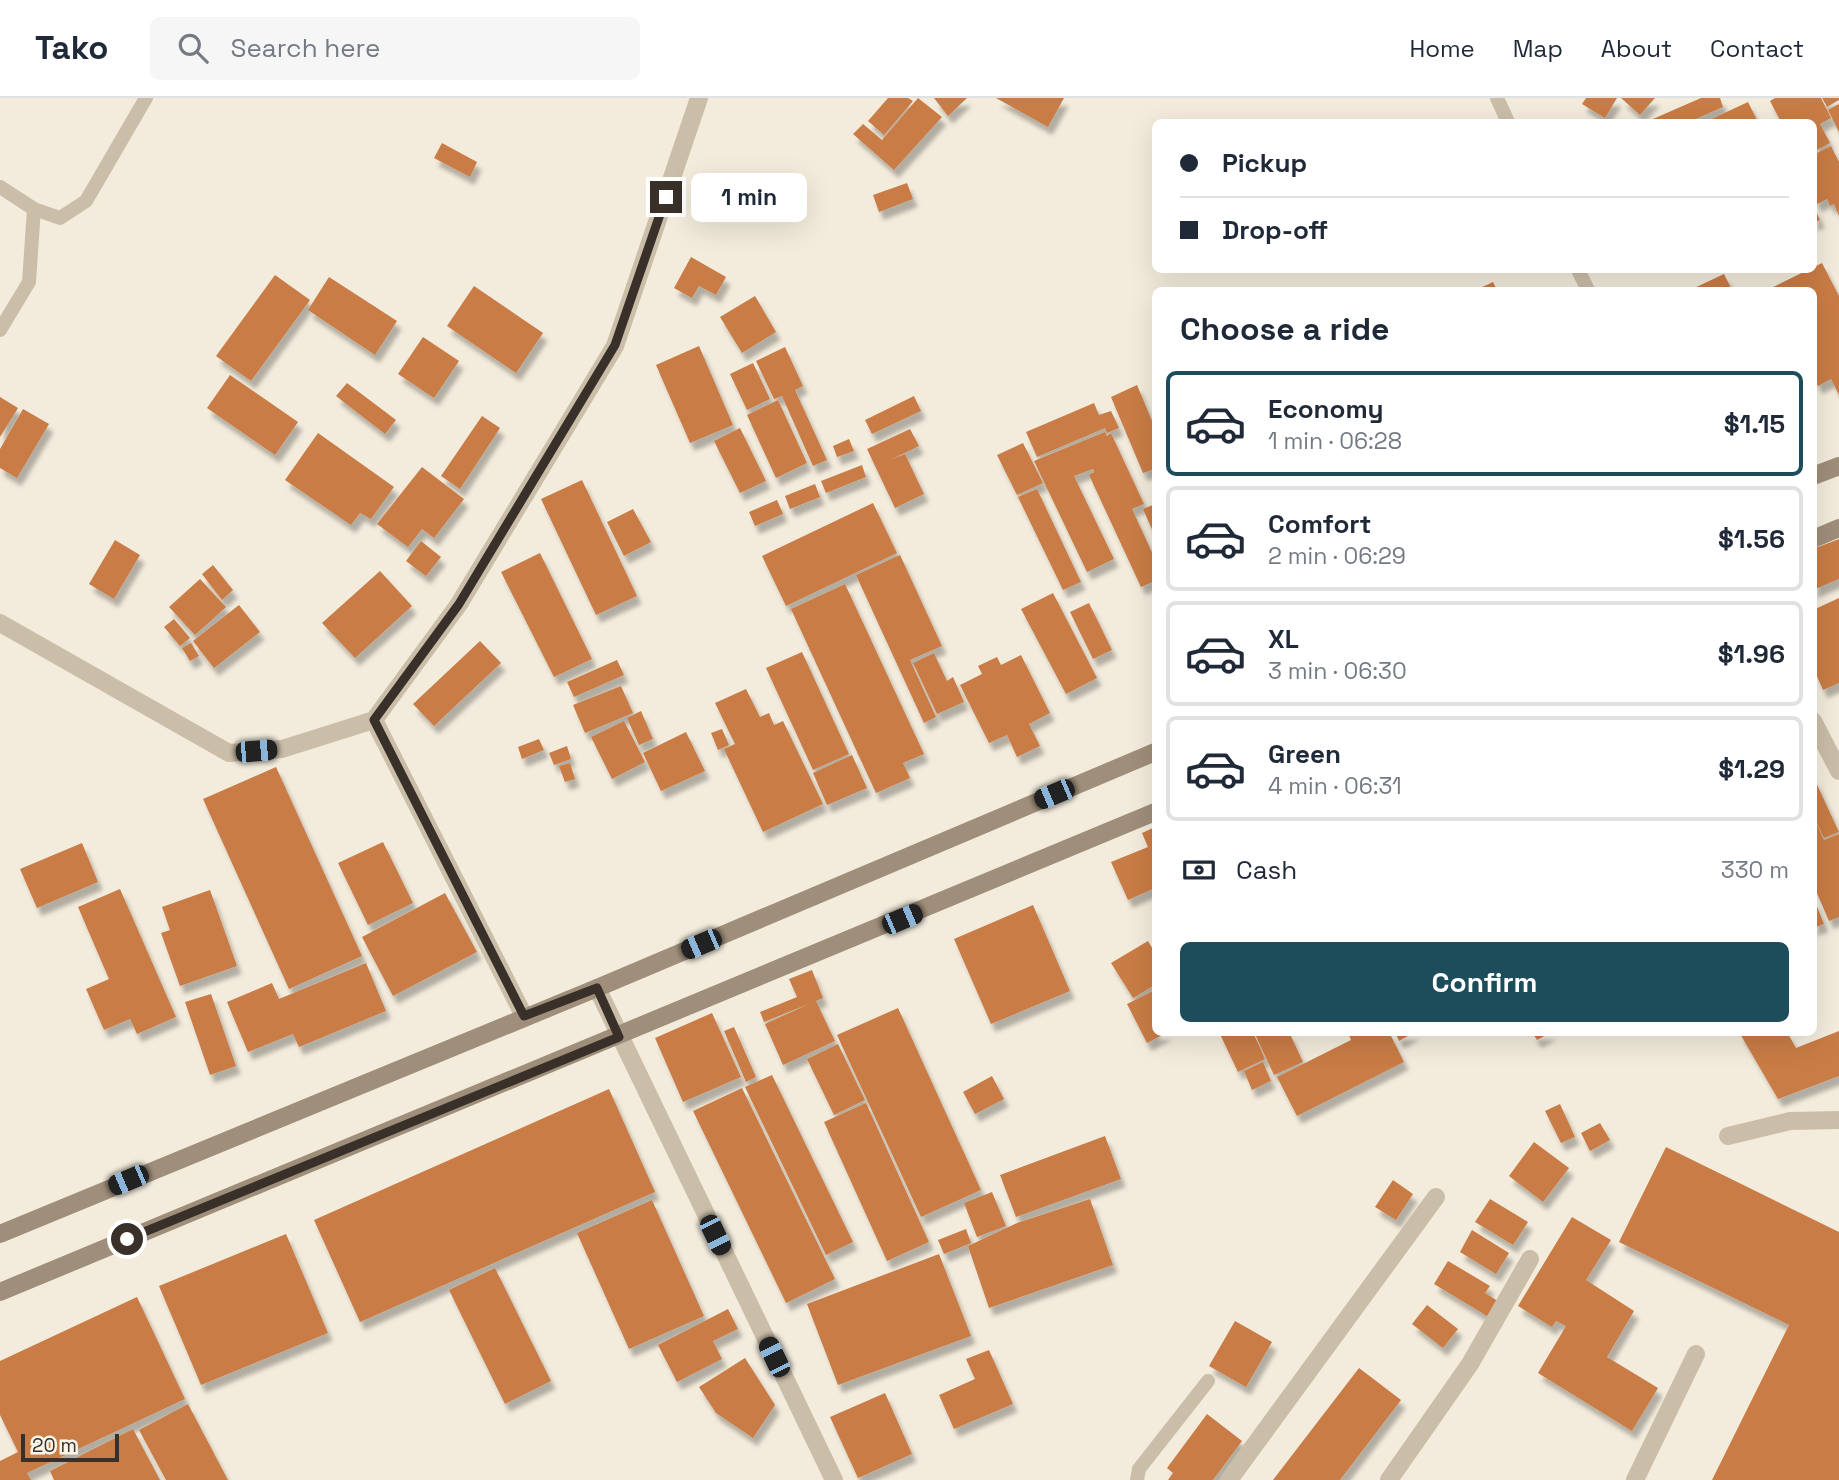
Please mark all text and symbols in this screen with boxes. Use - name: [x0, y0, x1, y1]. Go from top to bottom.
- search box: [150, 17, 640, 80]
- text: Tako: [35, 27, 108, 69]
- icon: search: [174, 29, 212, 67]
- text: Search here: [230, 31, 380, 65]
- text: Home: [1409, 33, 1475, 64]
- text: Map: [1513, 33, 1563, 64]
- text: About: [1601, 33, 1672, 64]
- text: Contact: [1710, 33, 1804, 64]
- text: Pickup: [1222, 146, 1307, 180]
- callout: 1 min: [690, 172, 806, 222]
- route end: [650, 181, 682, 213]
- text: 1 min: [721, 182, 777, 212]
- text: Drop-off: [1222, 213, 1328, 247]
- text: Choose a ride: [1180, 309, 1390, 349]
- icon: car: [1184, 392, 1247, 455]
- text: Economy: [1268, 392, 1384, 426]
- text: $1.15: [1724, 407, 1785, 441]
- text: 1 min · 06:28: [1268, 426, 1402, 456]
- icon: car: [1184, 507, 1247, 570]
- text: Comfort: [1268, 507, 1371, 541]
- text: $1.56: [1718, 522, 1785, 556]
- text: 2 min · 06:29: [1268, 541, 1406, 571]
- icon: car: [1184, 622, 1247, 685]
- text: XL: [1268, 622, 1299, 656]
- text: $1.96: [1718, 637, 1785, 671]
- text: 3 min · 06:30: [1268, 656, 1407, 686]
- icon: car: [1184, 737, 1247, 800]
- text: Green: [1268, 737, 1341, 771]
- car: [235, 739, 278, 763]
- text: $1.29: [1718, 752, 1785, 786]
- text: 4 min · 06:31: [1268, 771, 1402, 801]
- car: [1031, 776, 1078, 812]
- icon: cash: [1180, 851, 1218, 889]
- text: Cash: [1236, 853, 1297, 887]
- text: 330 m: [1721, 855, 1789, 885]
- car: [879, 901, 926, 937]
- car: [678, 926, 725, 962]
- button: Confirm: [1180, 942, 1789, 1022]
- car: [105, 1162, 152, 1198]
- car: [697, 1212, 734, 1258]
- route start: [111, 1223, 143, 1255]
- car: [756, 1334, 793, 1380]
- scale bar: [21, 1431, 119, 1463]
- text: 20 m: [32, 1433, 77, 1458]

